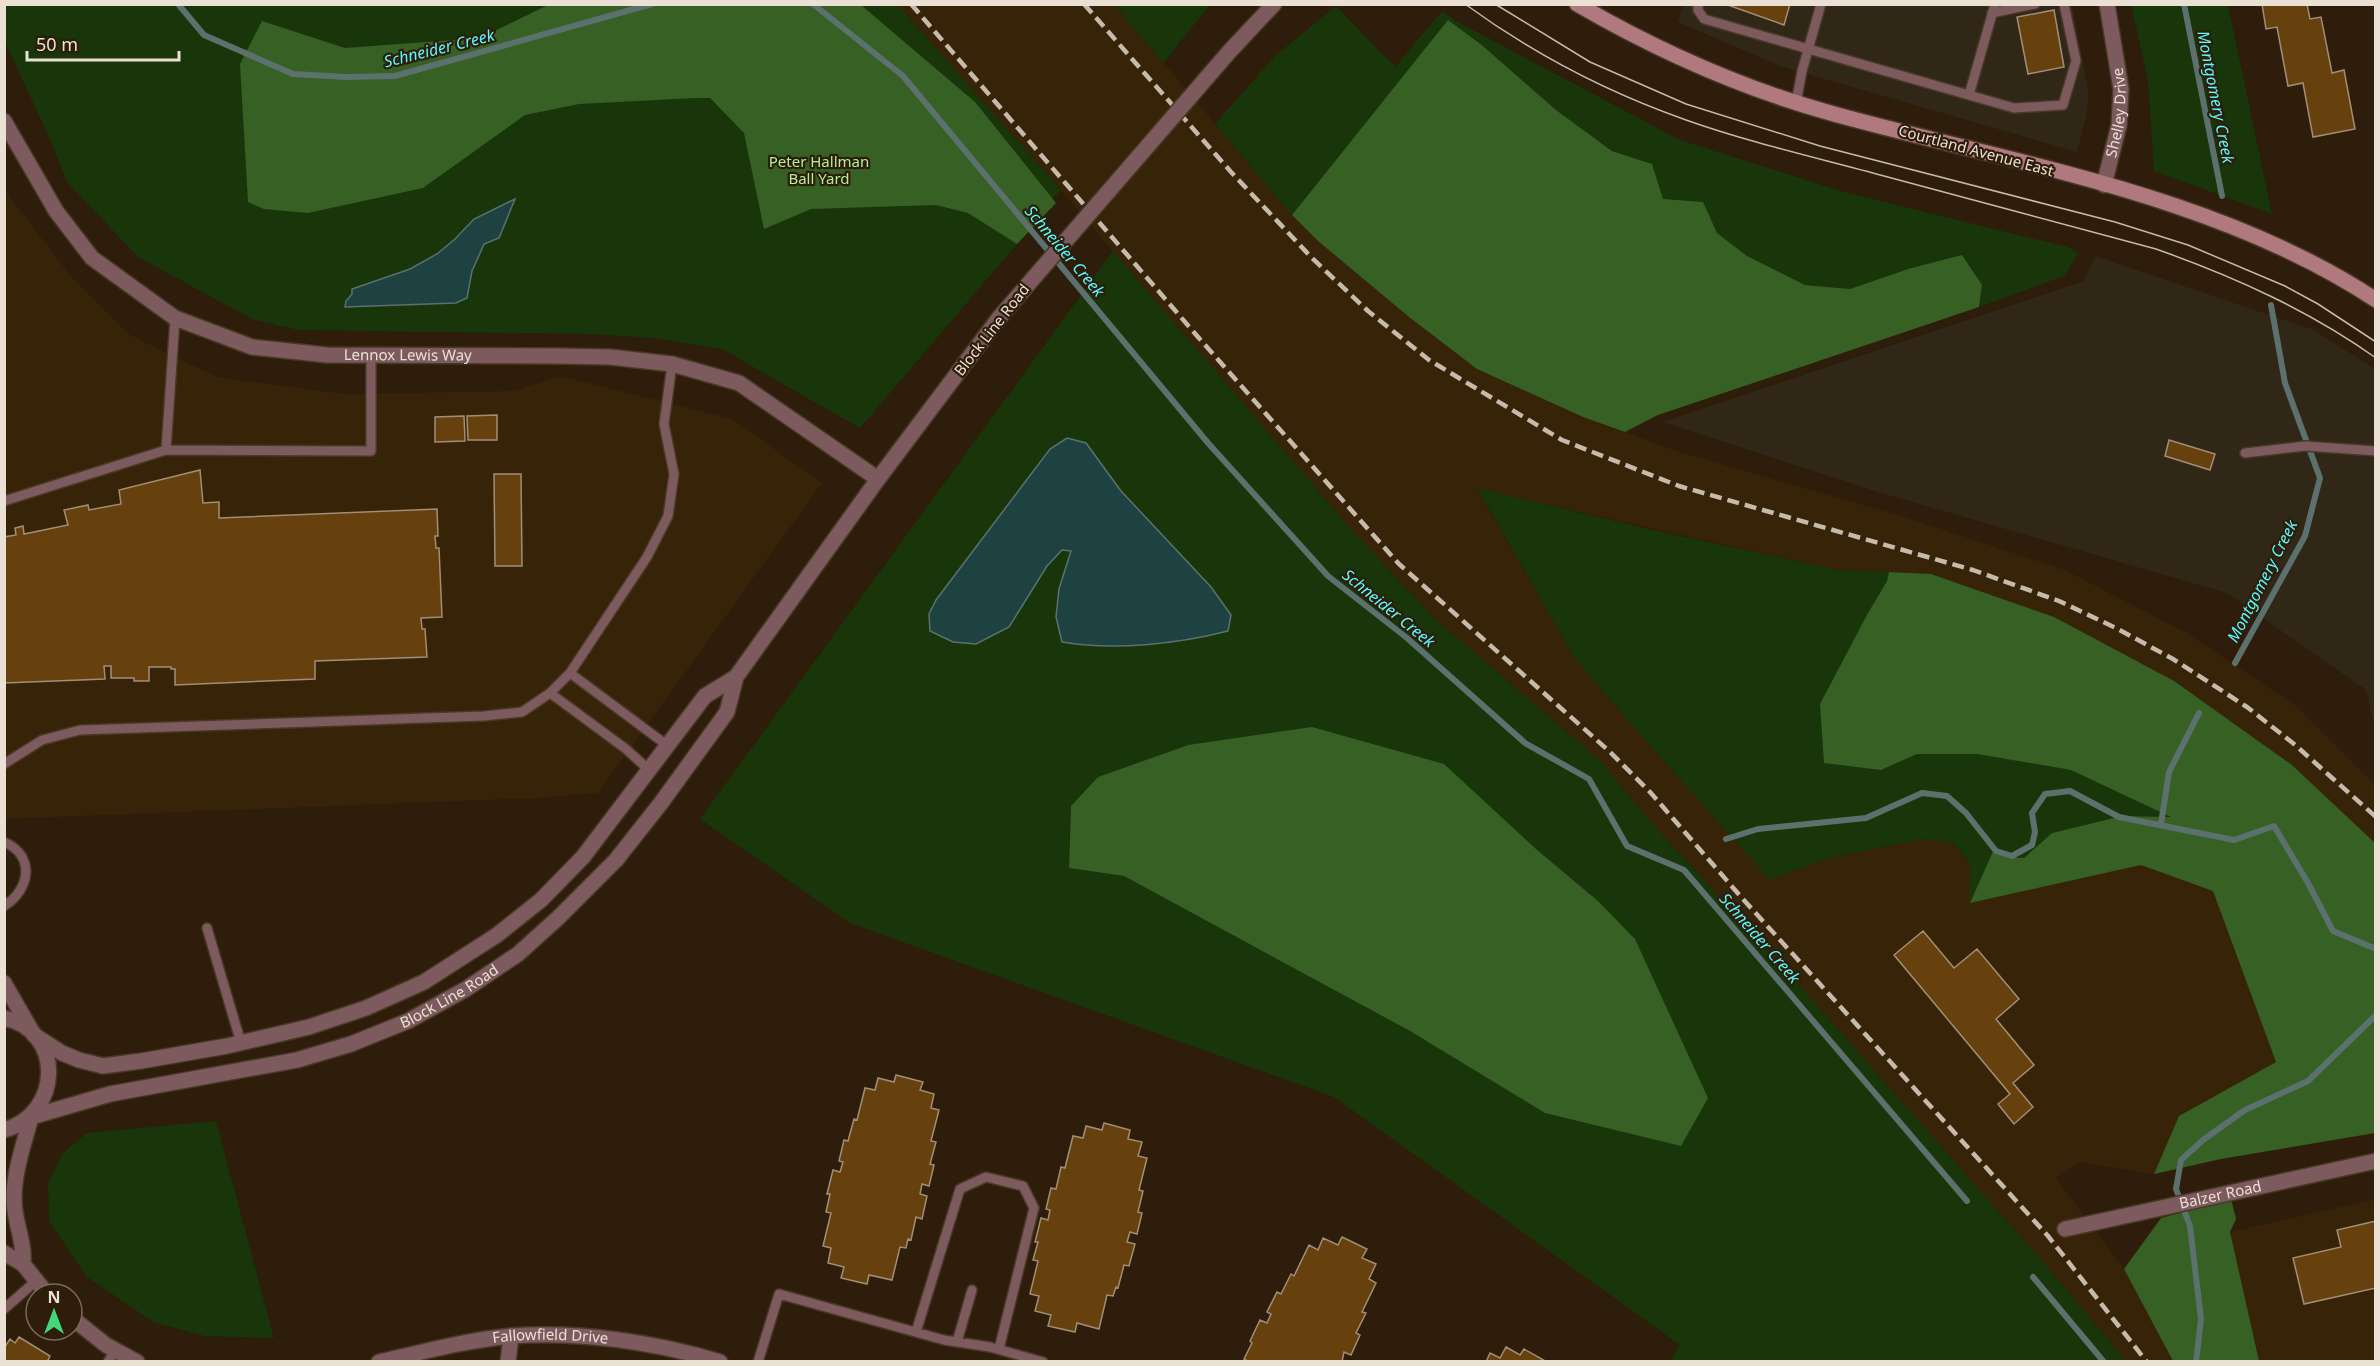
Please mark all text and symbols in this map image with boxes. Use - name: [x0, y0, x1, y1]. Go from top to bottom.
- water label: Schneider Creek: [381, 23, 498, 72]
- scale bar: [27, 24, 178, 62]
- water label: Montgomery Creek: [2192, 29, 2240, 166]
- text: 50 m: [36, 32, 78, 56]
- street label: Shelley Drive: [2100, 66, 2130, 159]
- street label: Courtland Avenue East: [1896, 120, 2057, 181]
- park label: Peter Hallman Ball Yard: [769, 151, 869, 188]
- water label: Schneider Creek: [1020, 201, 1110, 302]
- street label: Block Line Road: [949, 279, 1033, 379]
- street label: Lennox Lewis Way: [344, 344, 472, 365]
- water label: Montgomery Creek: [2222, 515, 2303, 646]
- water label: Schneider Creek: [1338, 564, 1441, 653]
- water label: Schneider Creek: [1715, 888, 1806, 989]
- street label: Block Line Road: [397, 959, 502, 1032]
- street label: Balzer Road: [2177, 1175, 2263, 1213]
- north arrow: [24, 1282, 84, 1342]
- text: N: [47, 1286, 61, 1308]
- street label: Fallowfield Drive: [491, 1324, 609, 1348]

